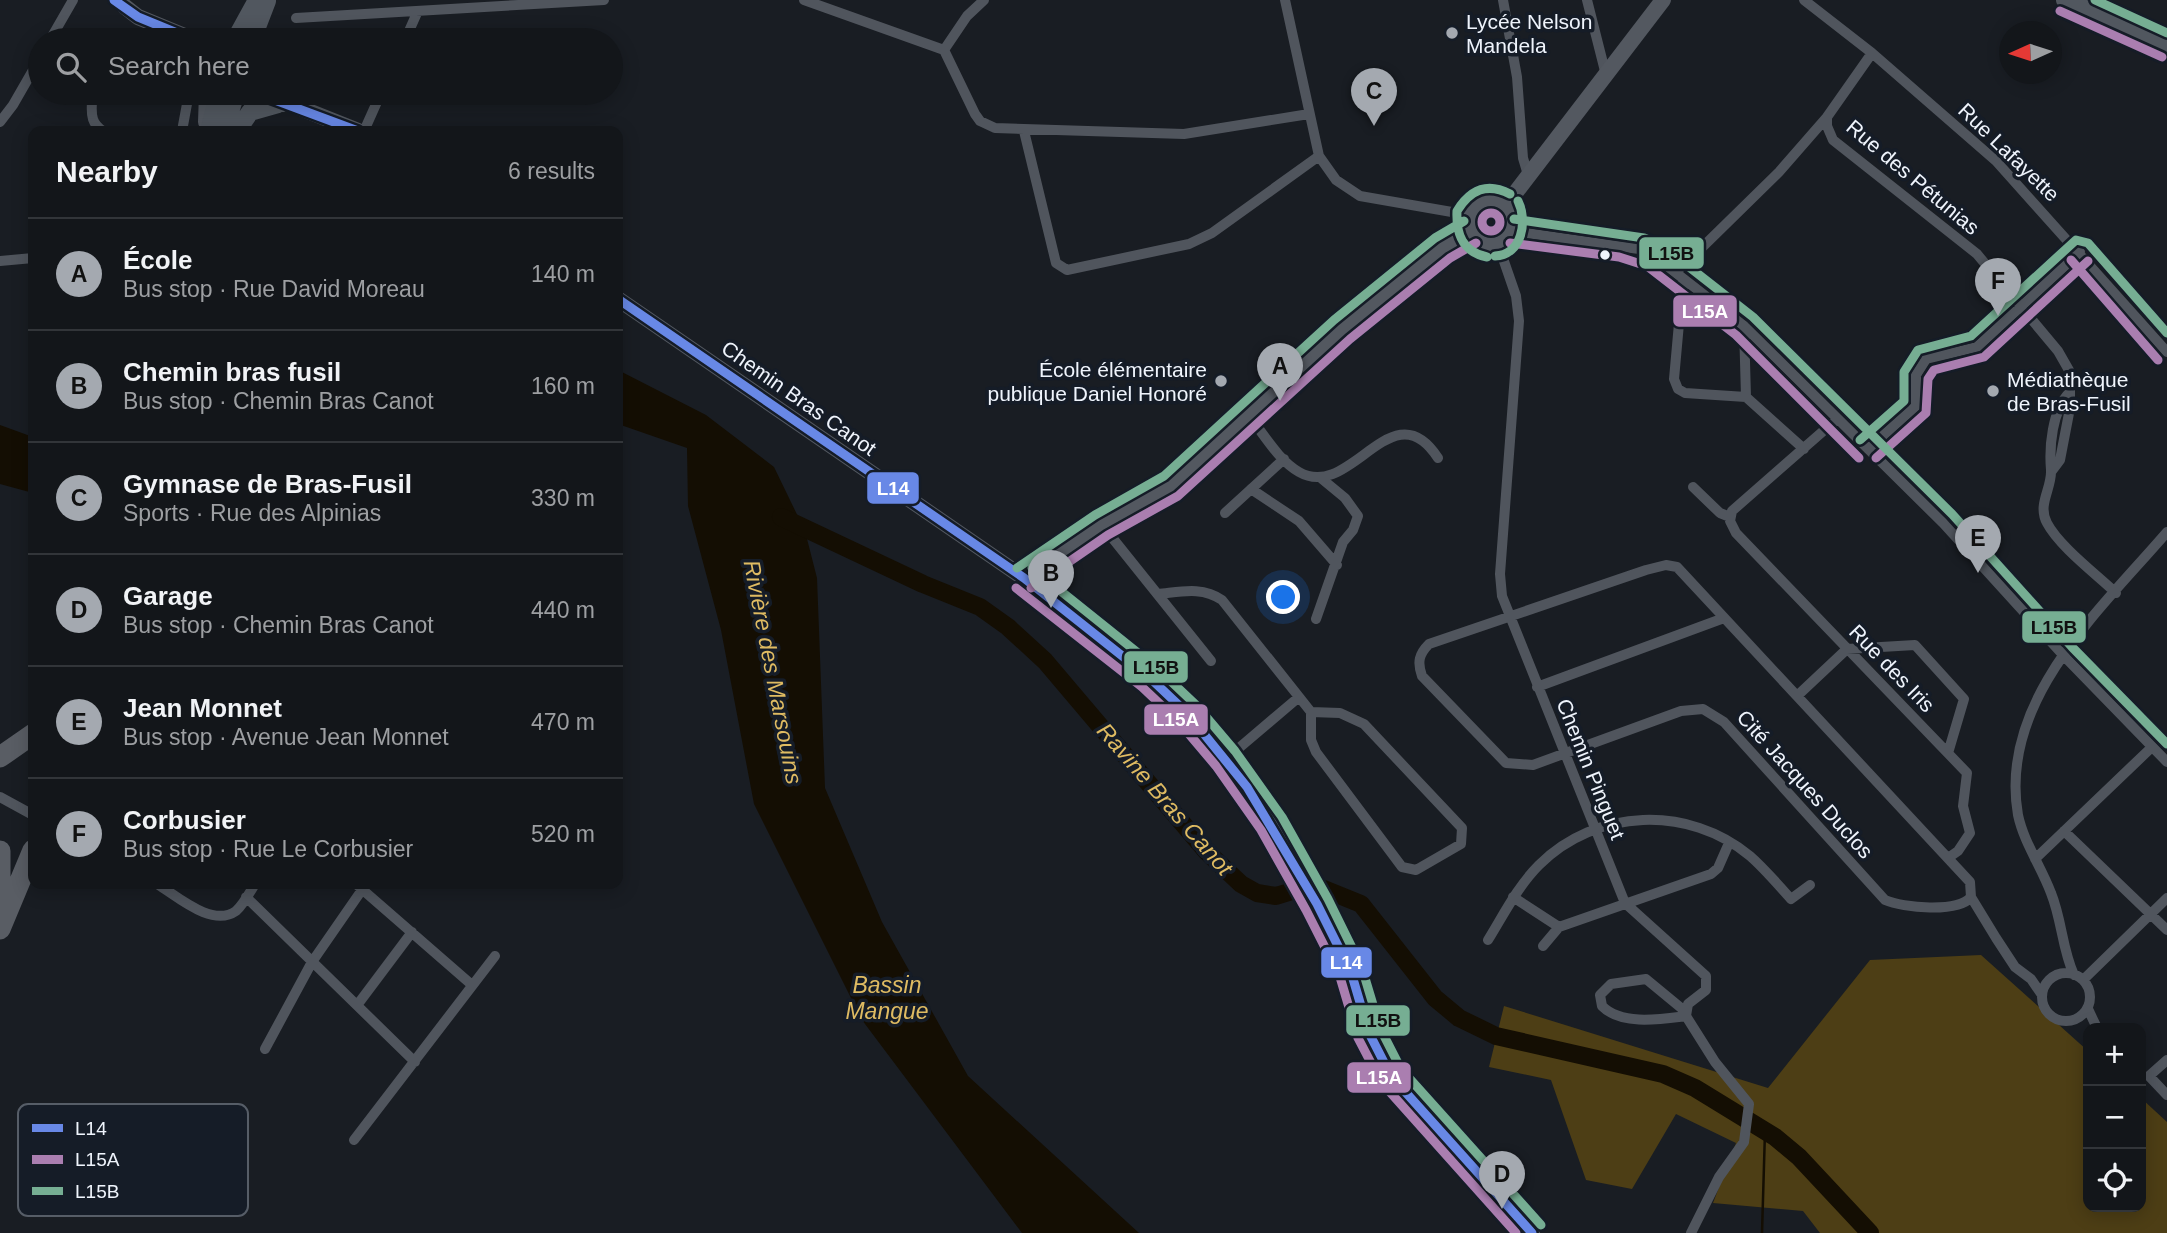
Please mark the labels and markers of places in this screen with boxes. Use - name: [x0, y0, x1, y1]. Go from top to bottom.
- place label: Lycée Nelson Mandela: [1466, 10, 1592, 57]
- marker: Lycée Nelson Mandela: [1444, 25, 1460, 41]
- pin: C: [1351, 68, 1397, 126]
- unlabelled marker: [1598, 248, 1612, 262]
- pin: F: [1975, 258, 2021, 316]
- pin: A: [1257, 343, 1303, 401]
- place label: École élémentaire publique Daniel Honoré: [988, 358, 1207, 405]
- place label: Médiathèque de Bras-Fusil: [2007, 368, 2131, 415]
- marker: École élémentaire publique Daniel Honoré: [1213, 373, 1229, 389]
- marker: Médiathèque de Bras-Fusil: [1985, 383, 2001, 399]
- pin: E: [1955, 515, 2001, 573]
- pin: B: [1028, 550, 1074, 608]
- pin: D: [1479, 1151, 1525, 1209]

